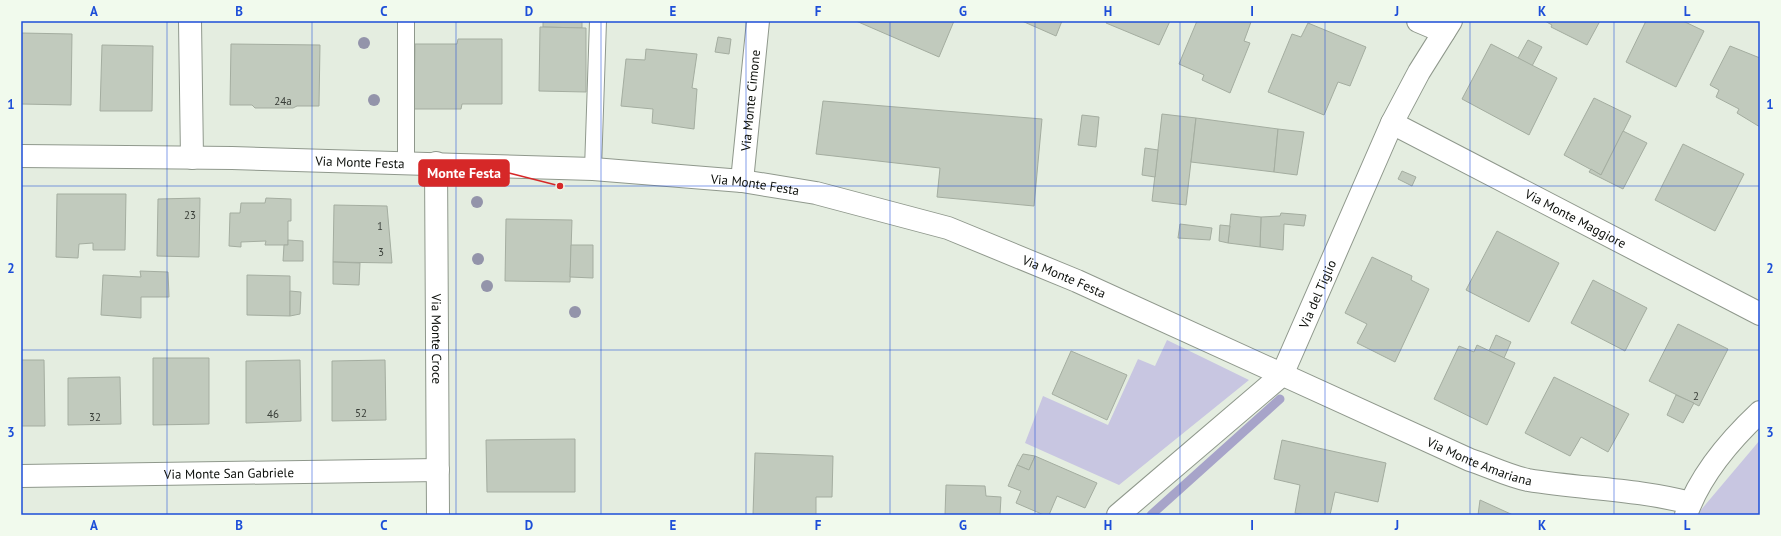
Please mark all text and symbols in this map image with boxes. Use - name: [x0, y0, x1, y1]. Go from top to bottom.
- text: A: [90, 3, 98, 20]
- text: B: [235, 3, 243, 20]
- text: C: [380, 3, 388, 20]
- text: D: [525, 3, 533, 20]
- text: E: [670, 3, 677, 20]
- text: F: [815, 3, 822, 20]
- text: G: [959, 3, 967, 20]
- text: H: [1104, 3, 1112, 20]
- text: I: [1250, 3, 1254, 20]
- text: J: [1394, 3, 1399, 20]
- text: K: [1538, 3, 1546, 20]
- text: L: [1684, 3, 1691, 20]
- street label: Via Monte Cimone: [736, 49, 764, 153]
- house number: 24a: [274, 94, 292, 108]
- text: 1: [7, 96, 15, 113]
- text: 1: [1766, 96, 1774, 113]
- street label: Via Monte Festa: [314, 152, 405, 172]
- callout: Monte Festa: [419, 160, 509, 186]
- text: Monte Festa: [427, 164, 501, 182]
- street label: Via Monte Festa: [709, 170, 801, 199]
- street label: Via Monte Maggiore: [1521, 185, 1629, 252]
- house number: 23: [184, 208, 196, 222]
- house number: 1: [377, 219, 383, 233]
- house number: 3: [378, 245, 384, 259]
- street label: Via Monte Festa: [1019, 251, 1109, 302]
- street label: Via del Tiglio: [1295, 257, 1340, 332]
- text: 2: [7, 260, 15, 277]
- text: 2: [1766, 260, 1774, 277]
- street label: Via Monte Croce: [428, 293, 446, 384]
- house number: 2: [1693, 389, 1699, 403]
- house number: 52: [355, 406, 367, 420]
- house number: 46: [267, 407, 279, 421]
- house number: 32: [89, 410, 101, 424]
- text: 3: [7, 424, 15, 441]
- text: 3: [1766, 424, 1774, 441]
- street label: Via Monte Amariana: [1423, 433, 1533, 489]
- street label: Via Monte San Gabriele: [163, 464, 294, 482]
- text: A: [90, 517, 98, 534]
- text: B: [235, 517, 243, 534]
- text: C: [380, 517, 388, 534]
- text: D: [525, 517, 533, 534]
- text: E: [670, 517, 677, 534]
- text: F: [815, 517, 822, 534]
- text: G: [959, 517, 967, 534]
- text: H: [1104, 517, 1112, 534]
- text: I: [1250, 517, 1254, 534]
- text: J: [1394, 517, 1399, 534]
- text: K: [1538, 517, 1546, 534]
- text: L: [1684, 517, 1691, 534]

